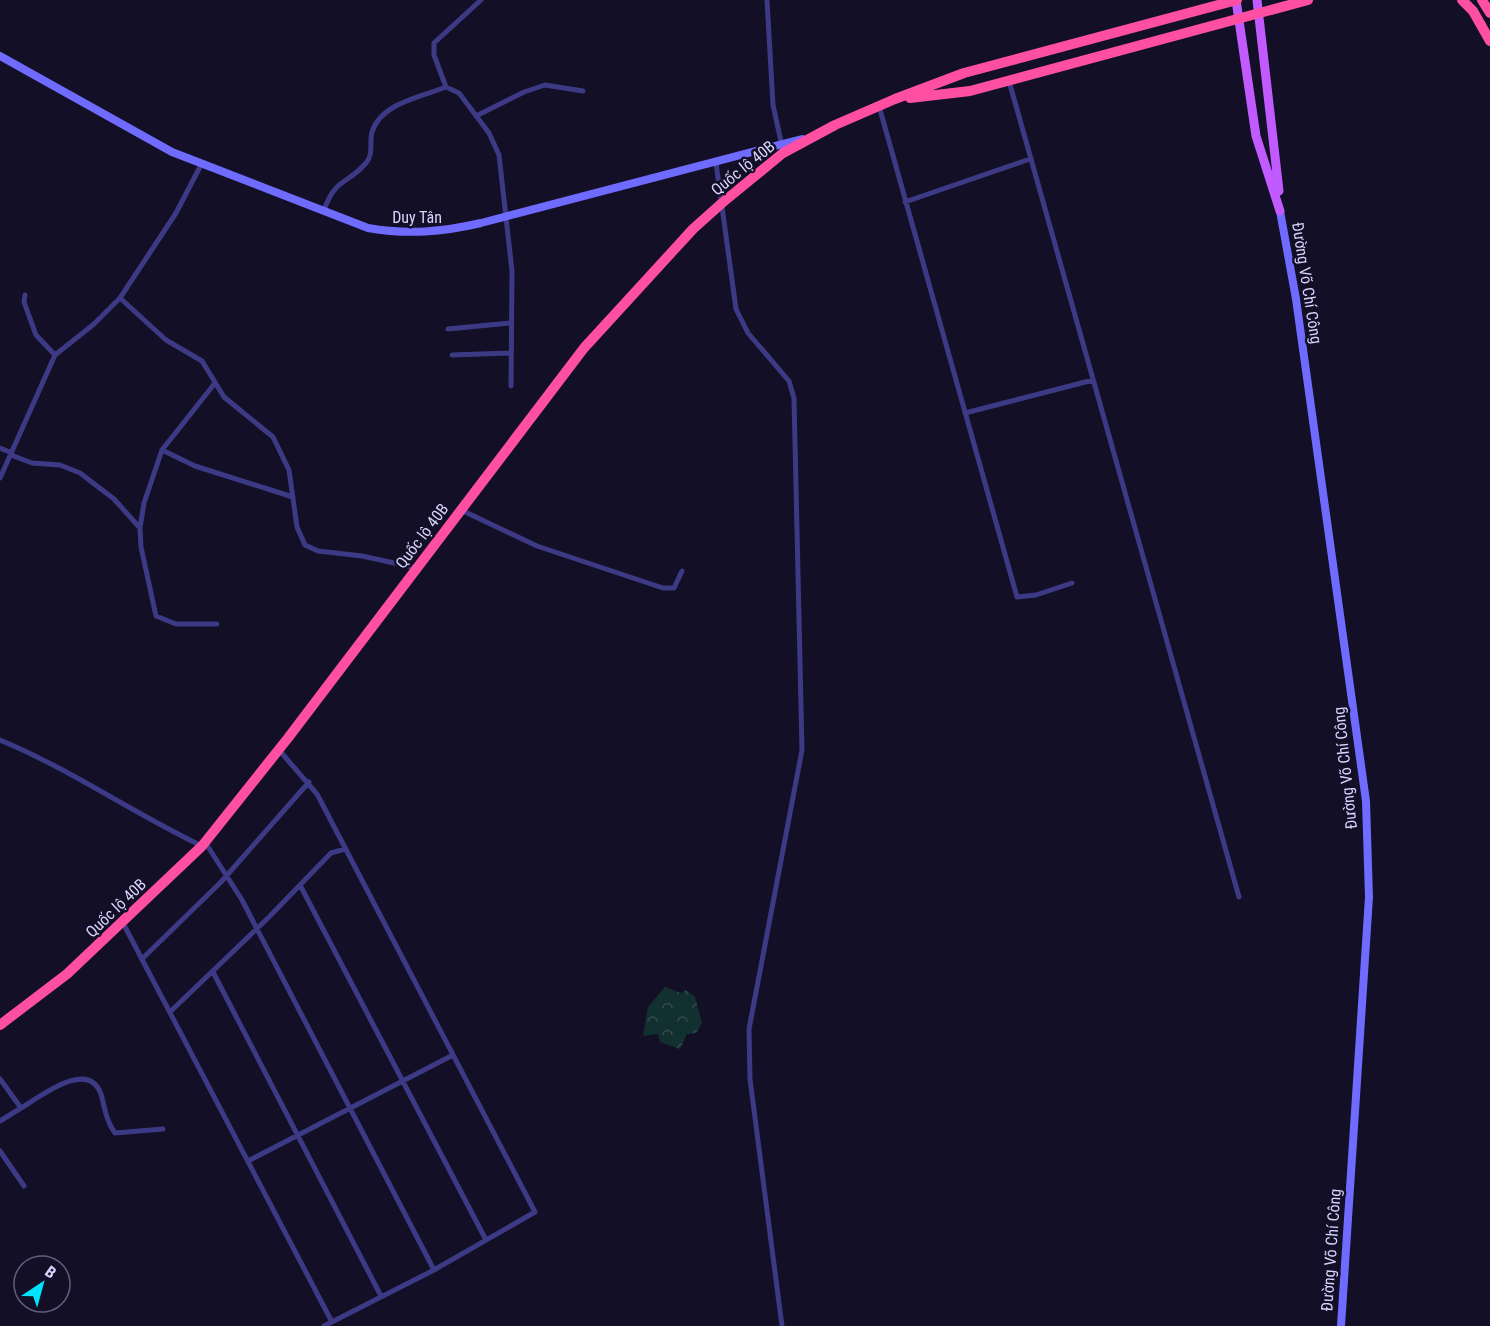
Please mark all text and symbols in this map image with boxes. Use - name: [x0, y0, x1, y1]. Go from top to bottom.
- street label: Quốc lộ 40B: [707, 137, 779, 199]
- street label: Duy Tân: [392, 208, 442, 227]
- street label: Đường Võ Chí Công: [1288, 221, 1326, 345]
- street label: Quốc lộ 40B: [391, 500, 453, 572]
- street label: Đường Võ Chí Công: [1329, 706, 1361, 830]
- street label: Quốc lộ 40B: [82, 875, 150, 941]
- street label: Đường Võ Chí Công: [1317, 1188, 1345, 1312]
- north arrow: [12, 1254, 72, 1314]
- text: B: [41, 1262, 60, 1283]

